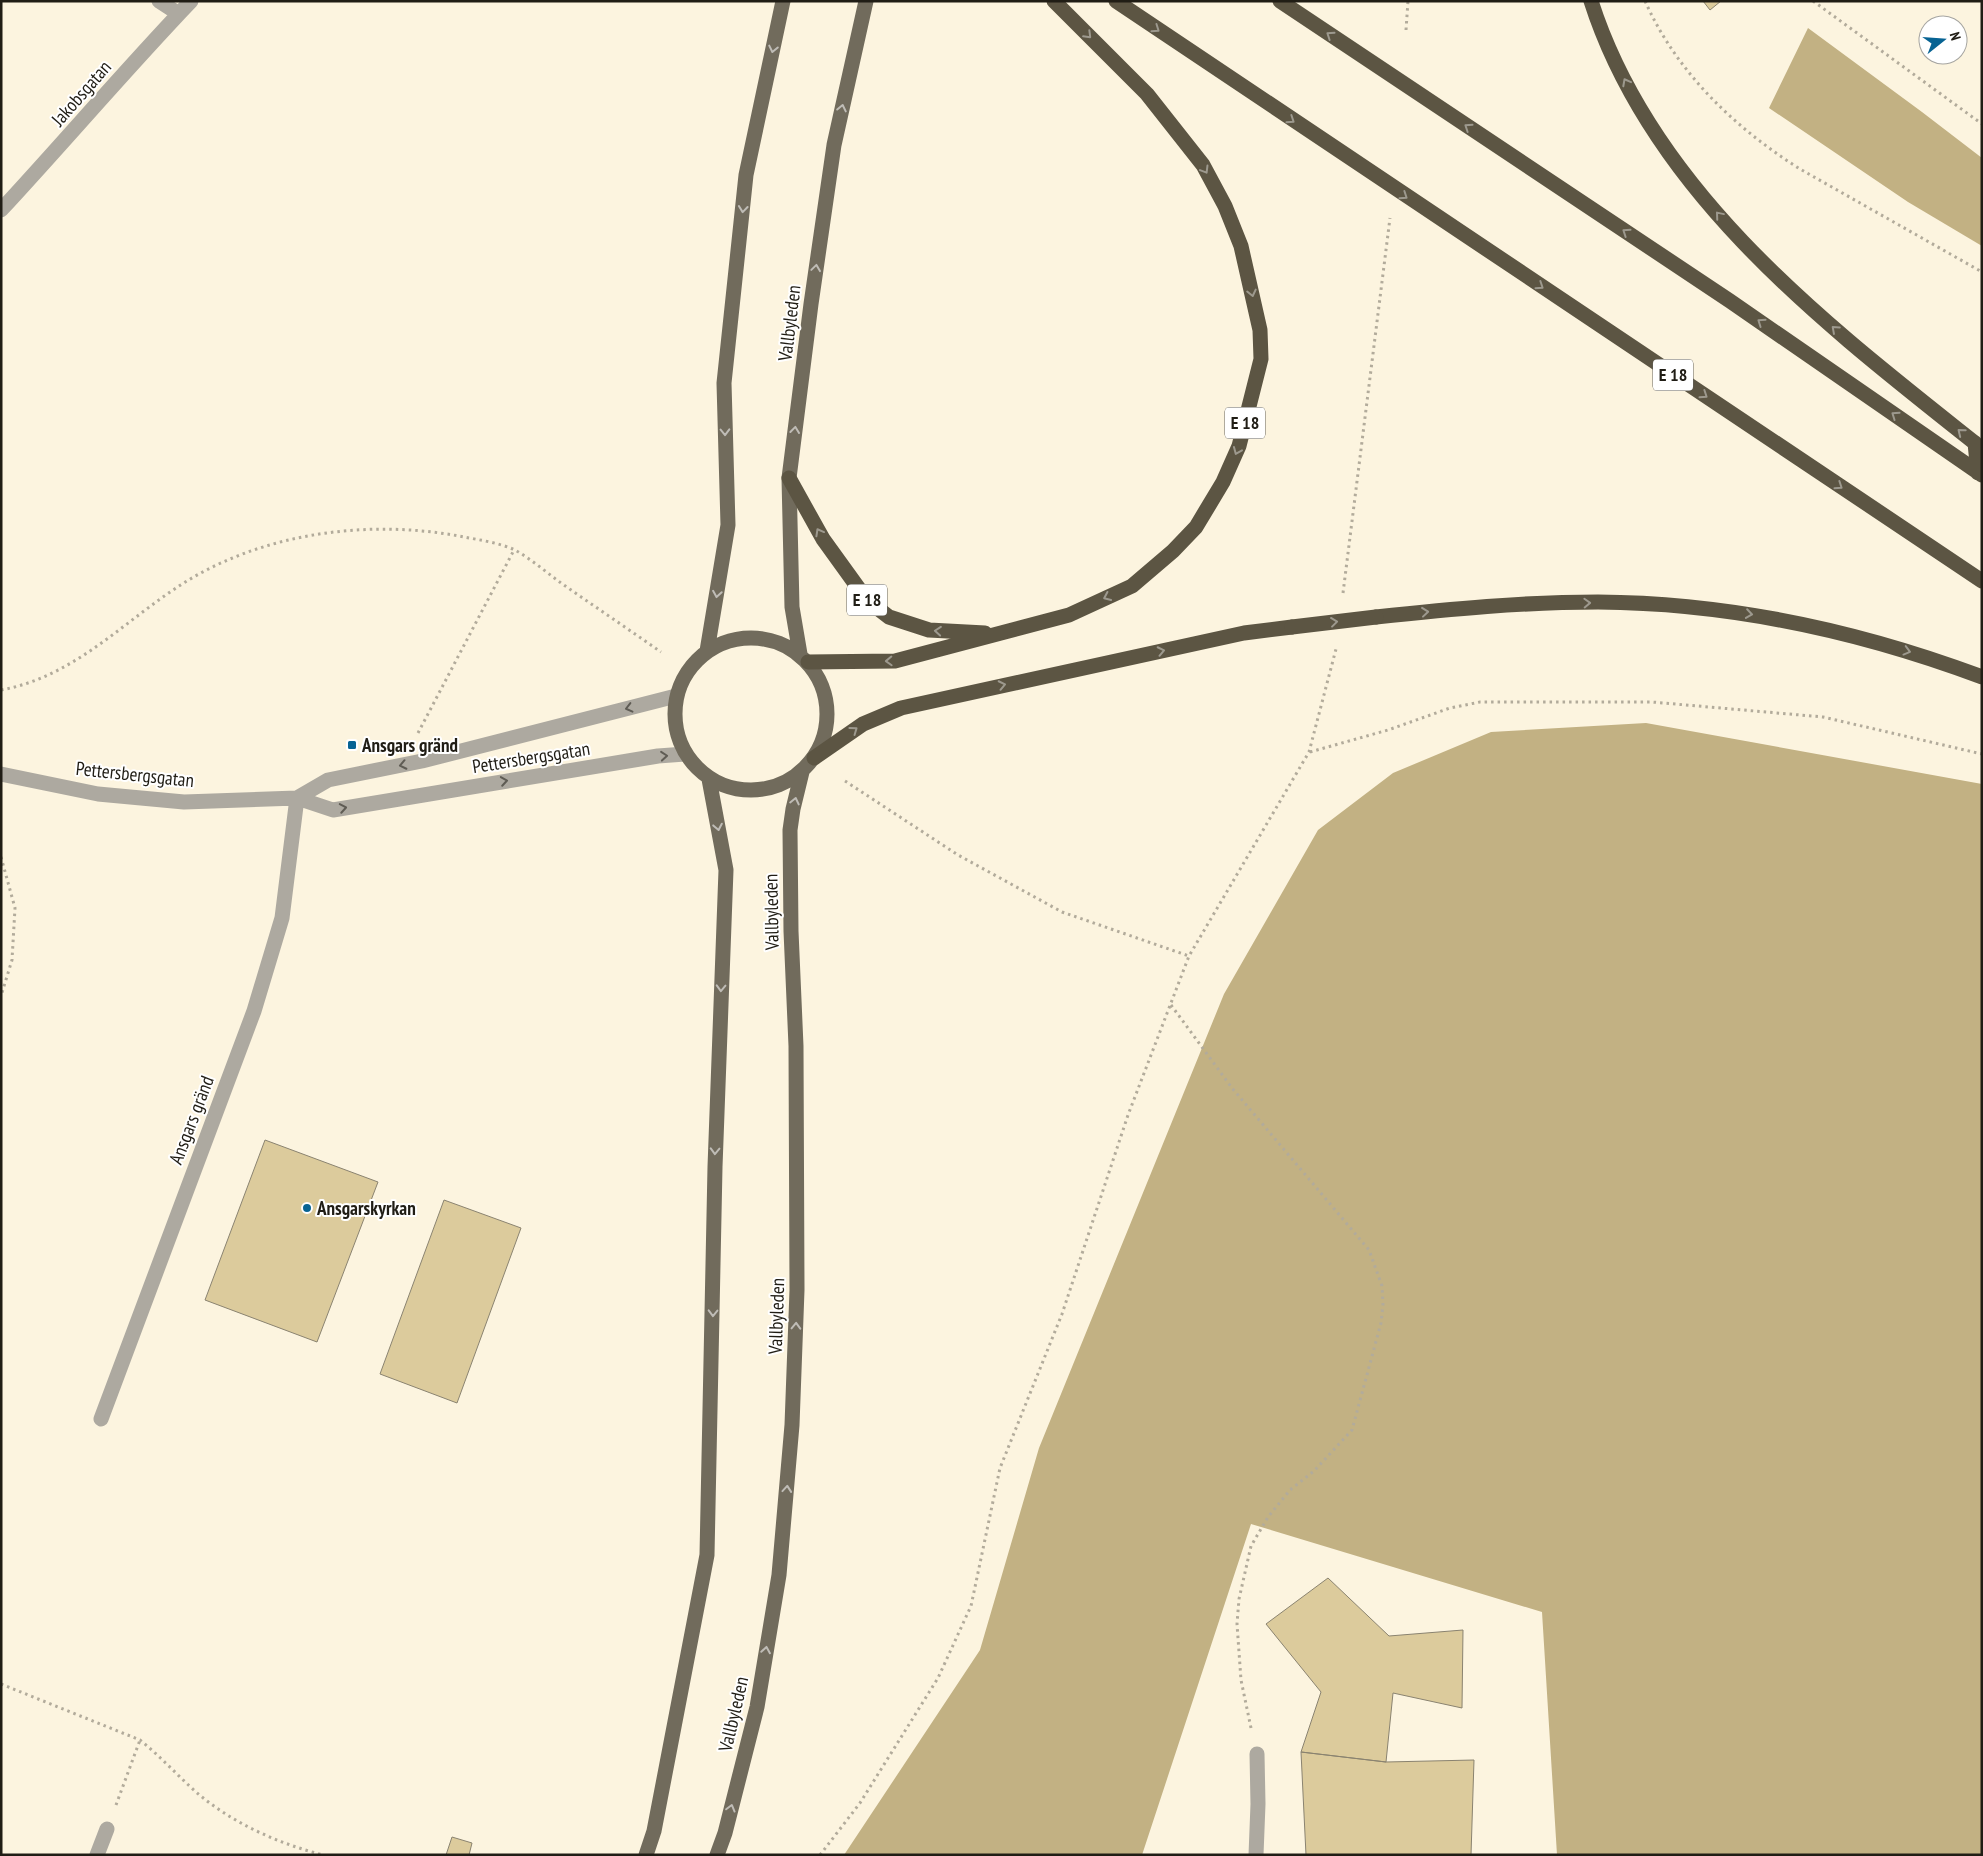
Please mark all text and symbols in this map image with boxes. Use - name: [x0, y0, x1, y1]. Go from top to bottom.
- north arrow: [1918, 15, 1968, 65]
- one-way arrow: [1150, 23, 1160, 32]
- one-way arrow: [1083, 30, 1092, 39]
- text: N: [1946, 30, 1965, 42]
- one-way arrow: [1326, 32, 1336, 41]
- one-way arrow: [768, 45, 779, 53]
- street label: Jakobsgatan: [45, 55, 116, 132]
- one-way arrow: [1622, 78, 1632, 87]
- one-way arrow: [836, 104, 847, 112]
- one-way arrow: [1285, 114, 1295, 123]
- one-way arrow: [1464, 124, 1474, 133]
- one-way arrow: [1198, 164, 1208, 173]
- one-way arrow: [1399, 189, 1408, 199]
- one-way arrow: [738, 205, 749, 213]
- one-way arrow: [1716, 211, 1725, 220]
- one-way arrow: [1623, 229, 1632, 238]
- one-way arrow: [810, 264, 821, 272]
- one-way arrow: [1534, 280, 1543, 289]
- street label: Vallbyleden: [772, 284, 806, 363]
- one-way arrow: [1246, 289, 1257, 298]
- one-way arrow: [1757, 319, 1767, 328]
- one-way arrow: [1831, 326, 1840, 335]
- road number: E 18: [1653, 360, 1693, 390]
- one-way arrow: [1699, 389, 1708, 399]
- road number: E 18: [1225, 408, 1265, 438]
- one-way arrow: [1891, 412, 1901, 421]
- one-way arrow: [789, 425, 800, 433]
- one-way arrow: [720, 428, 731, 436]
- one-way arrow: [1957, 428, 1966, 437]
- one-way arrow: [1232, 446, 1243, 455]
- one-way arrow: [1834, 479, 1843, 489]
- one-way arrow: [815, 528, 825, 537]
- road number: E 18: [847, 584, 887, 616]
- one-way arrow: [712, 589, 722, 598]
- one-way arrow: [1103, 591, 1112, 601]
- one-way arrow: [1583, 597, 1591, 608]
- one-way arrow: [1421, 607, 1429, 618]
- one-way arrow: [1745, 608, 1753, 619]
- one-way arrow: [1330, 617, 1338, 628]
- one-way arrow: [934, 626, 942, 637]
- one-way arrow: [1902, 645, 1911, 656]
- one-way arrow: [1156, 646, 1165, 657]
- one-way arrow: [885, 656, 892, 666]
- one-way arrow: [997, 680, 1006, 691]
- one-way arrow: [625, 703, 633, 713]
- one-way arrow: [848, 727, 858, 736]
- place label: Ansgars gränd: [361, 733, 458, 757]
- street label: Pettersbergsgatan: [471, 736, 591, 778]
- marker: Ansgars gränd: [346, 739, 358, 751]
- one-way arrow: [660, 750, 668, 761]
- street label: Pettersbergsgatan: [75, 756, 195, 792]
- one-way arrow: [399, 759, 408, 769]
- one-way arrow: [499, 777, 508, 787]
- one-way arrow: [789, 796, 800, 805]
- one-way arrow: [339, 804, 348, 814]
- one-way arrow: [712, 822, 722, 831]
- street label: Vallbyleden: [758, 874, 784, 951]
- one-way arrow: [716, 985, 727, 993]
- street label: Ansgars gränd: [163, 1072, 219, 1168]
- one-way arrow: [710, 1147, 721, 1155]
- place label: Ansgarskyrkan: [316, 1196, 416, 1220]
- marker: Ansgarskyrkan: [301, 1202, 313, 1214]
- street label: Vallbyleden: [763, 1277, 789, 1356]
- one-way arrow: [707, 1309, 718, 1317]
- one-way arrow: [791, 1322, 801, 1330]
- one-way arrow: [781, 1484, 792, 1492]
- one-way arrow: [761, 1645, 771, 1654]
- street label: Vallbyleden: [712, 1674, 753, 1755]
- one-way arrow: [725, 1804, 736, 1813]

